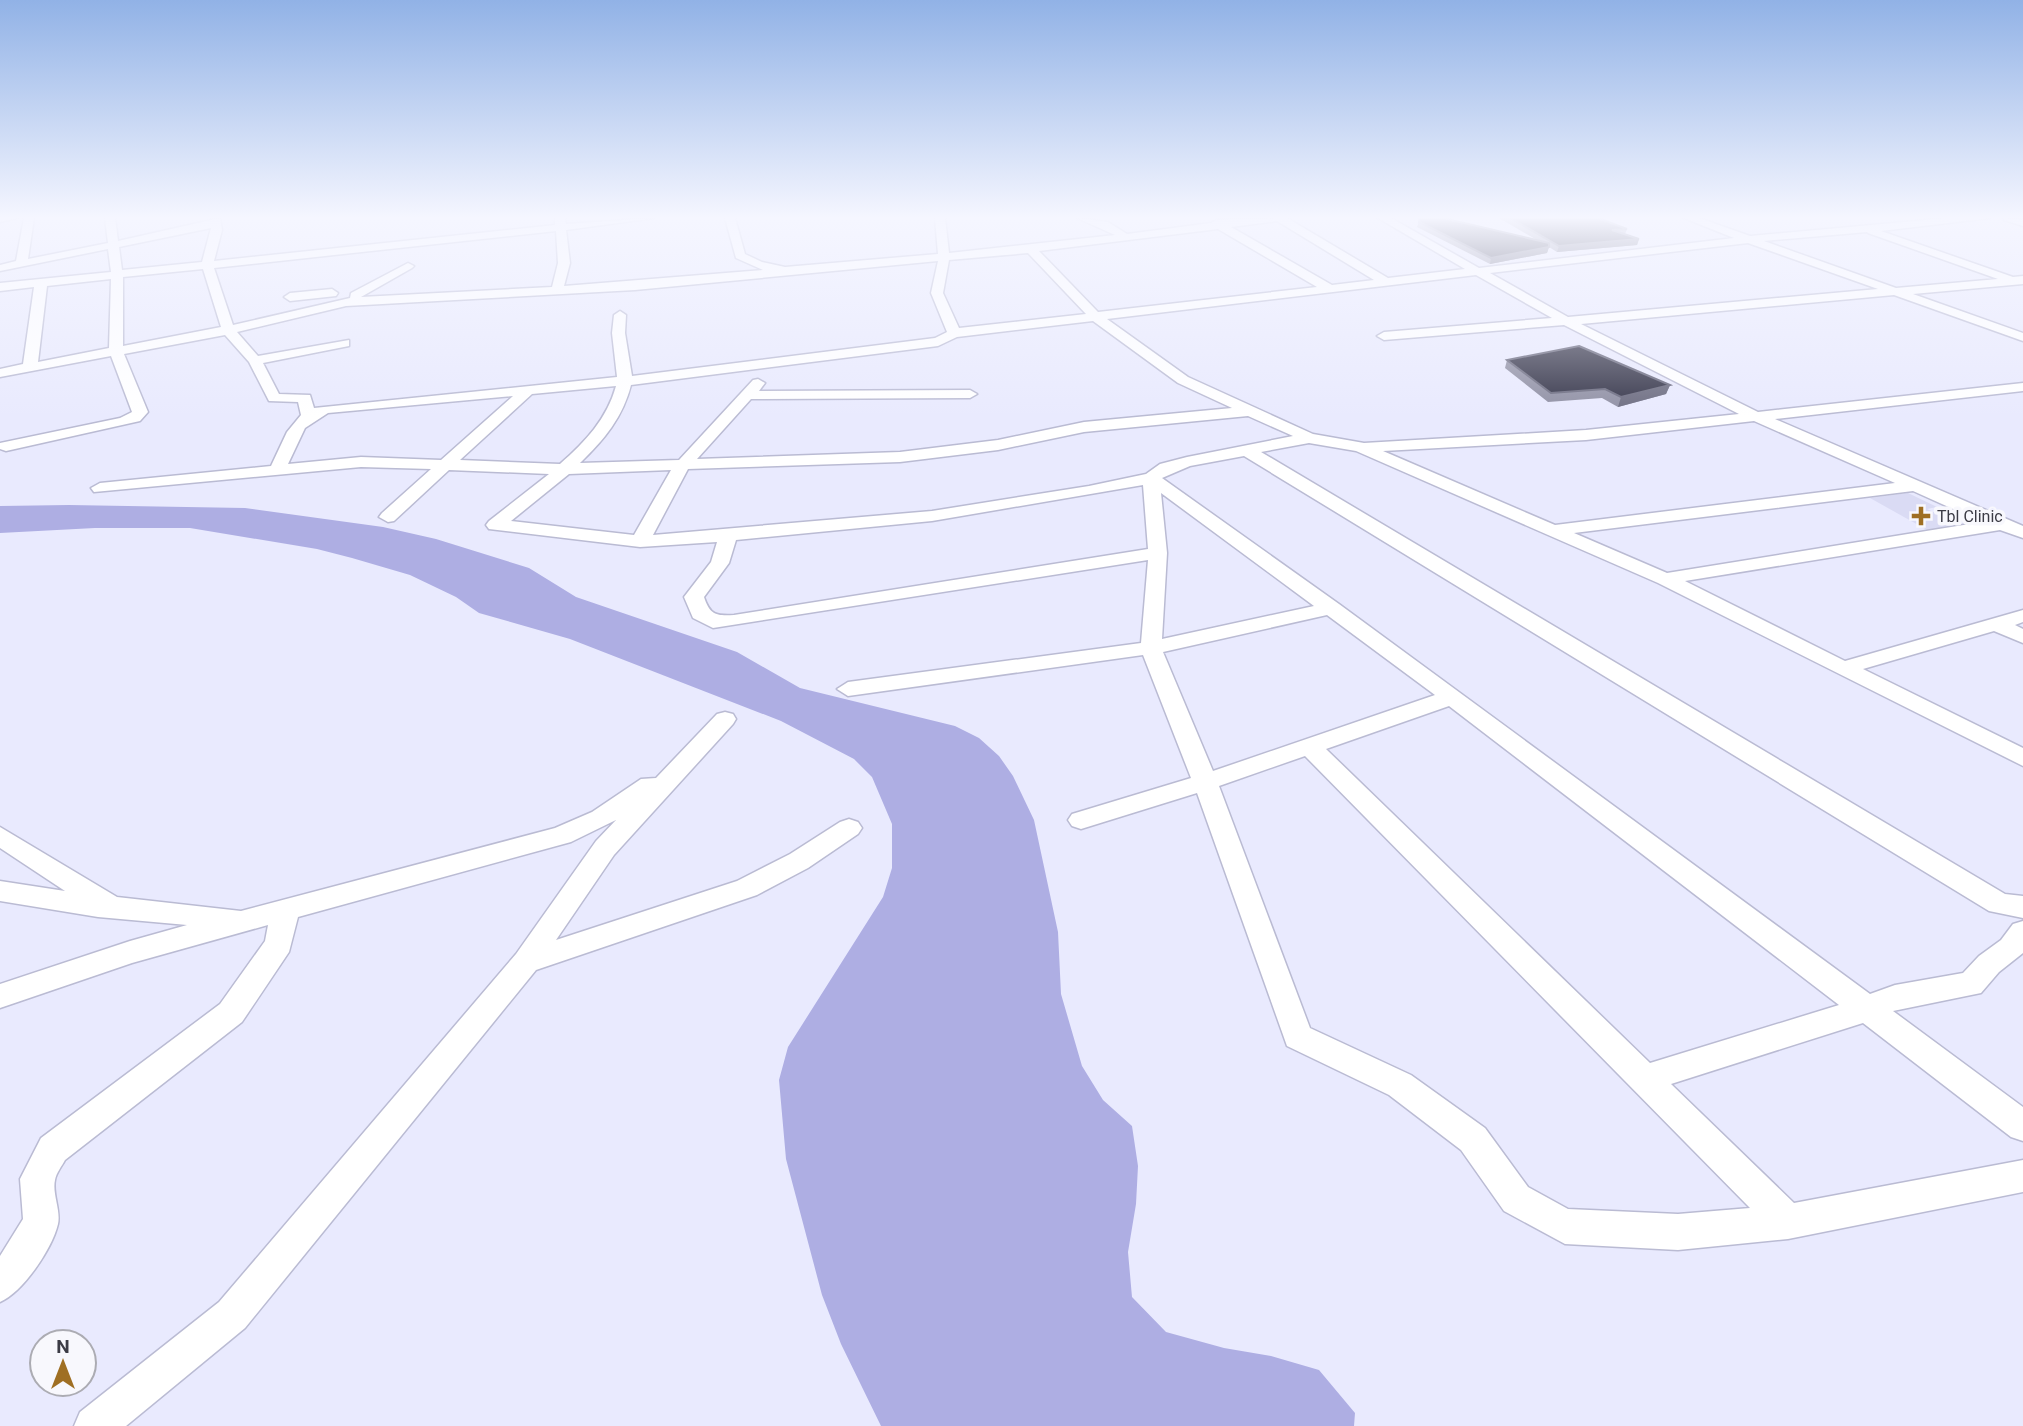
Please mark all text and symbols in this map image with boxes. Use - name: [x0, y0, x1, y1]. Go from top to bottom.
- marker: Tbl Clinic: [1911, 506, 1931, 526]
- place label: Tbl Clinic: [1937, 507, 2003, 526]
- north arrow: [28, 1328, 98, 1398]
- text: N: [56, 1335, 70, 1358]

